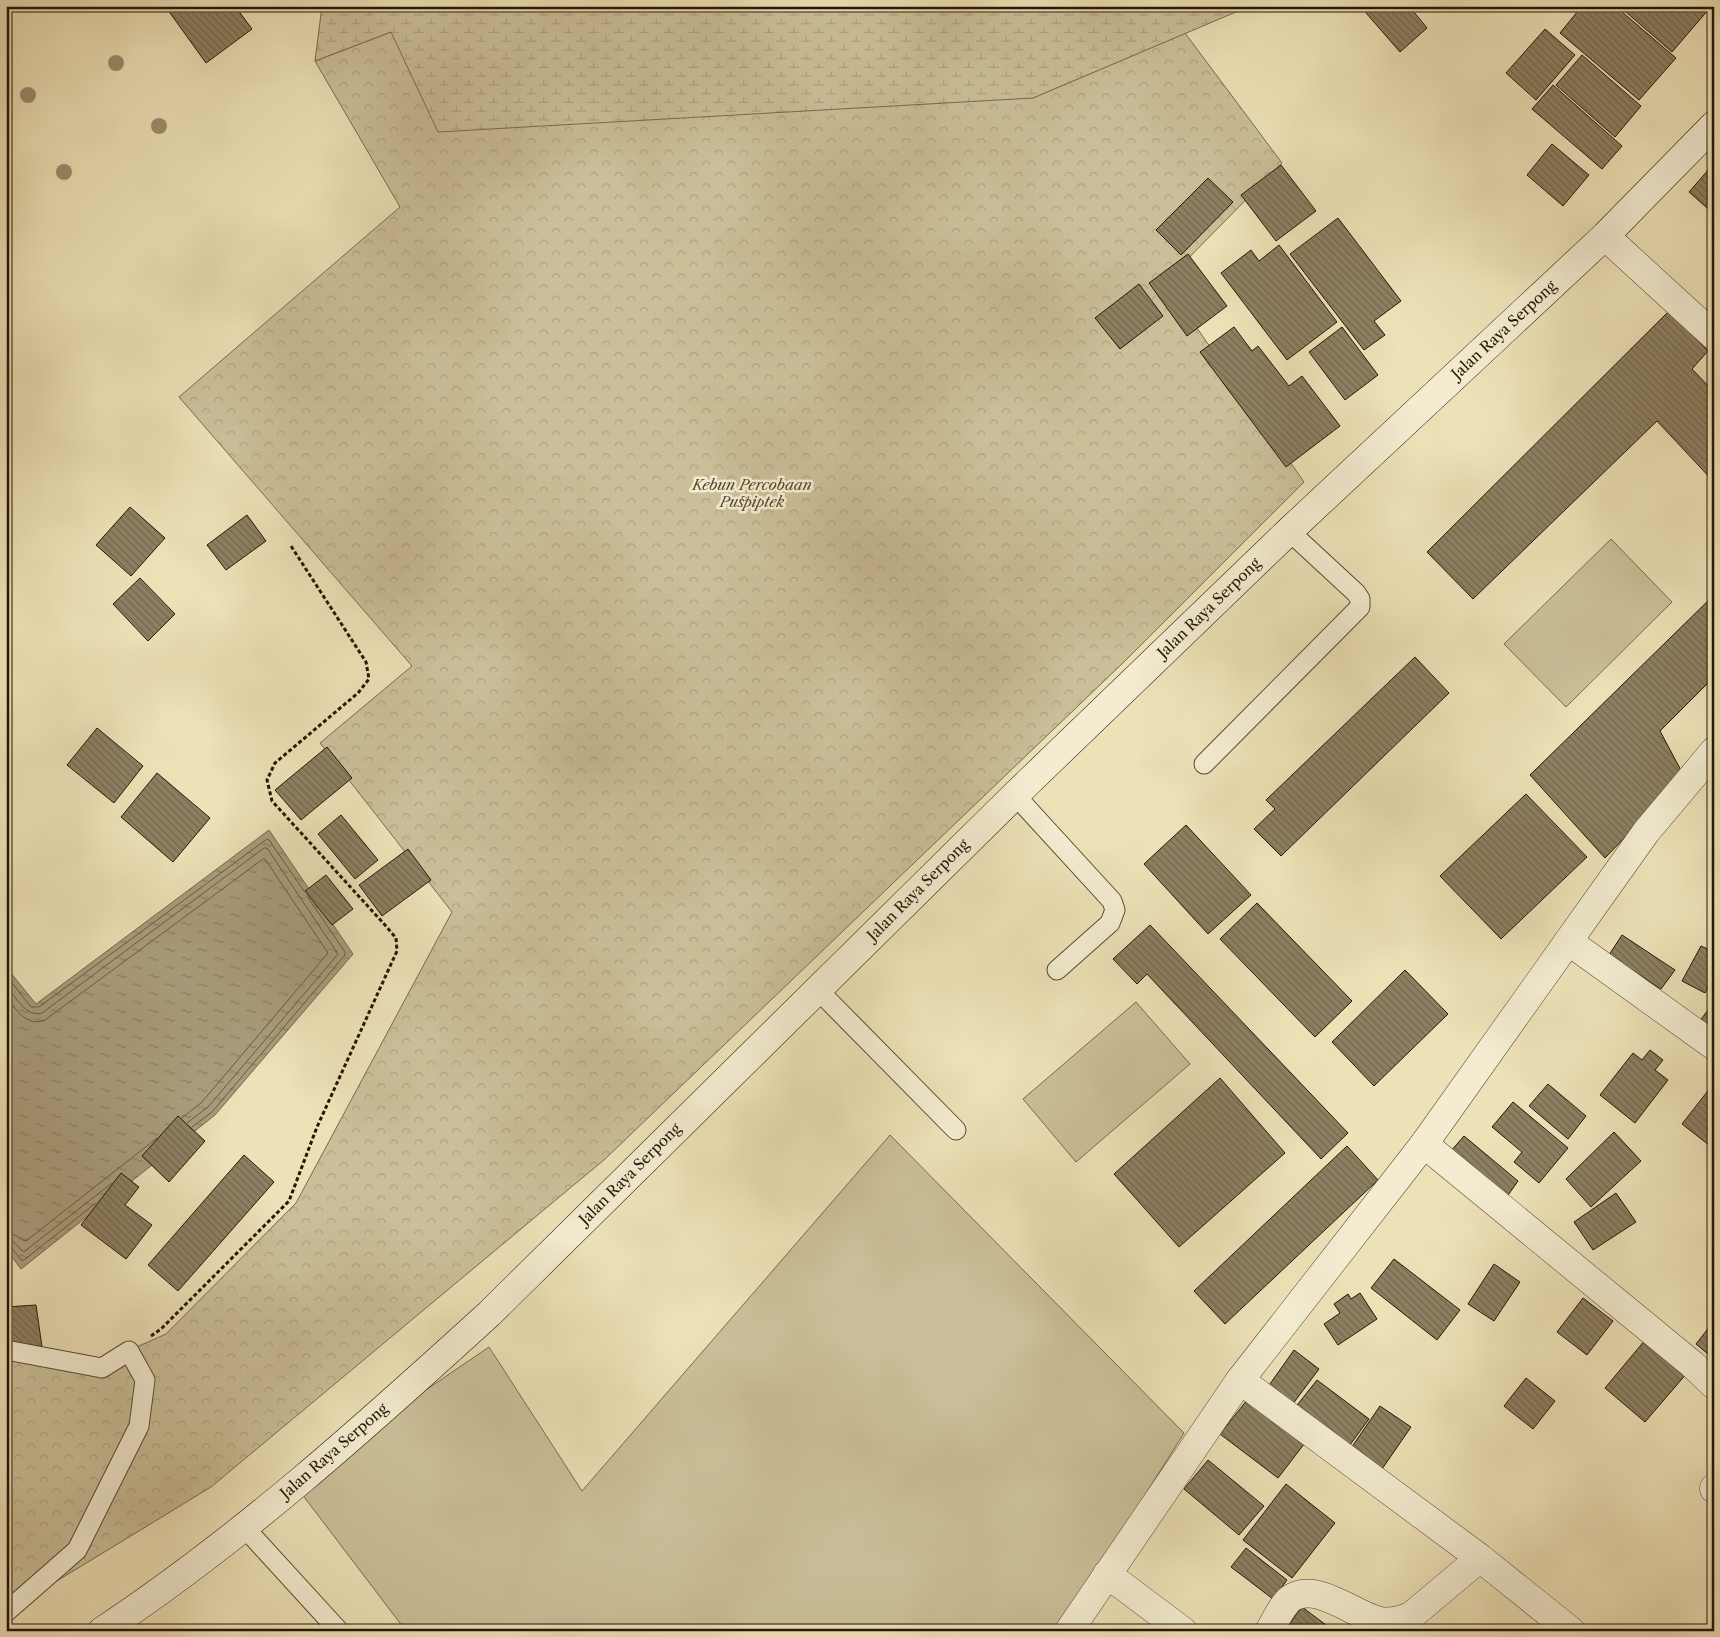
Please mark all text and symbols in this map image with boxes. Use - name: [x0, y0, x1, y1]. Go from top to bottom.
- street label: Jalan Raya Serpong: [1446, 276, 1560, 384]
- park label: Kebun Percobaan Puspiptek: [691, 475, 812, 511]
- street label: Jalan Raya Serpong: [1152, 553, 1264, 663]
- street label: Jalan Raya Serpong: [861, 835, 973, 946]
- street label: Jalan Raya Serpong: [573, 1119, 685, 1230]
- street label: Jalan Raya Serpong: [274, 1399, 391, 1504]

